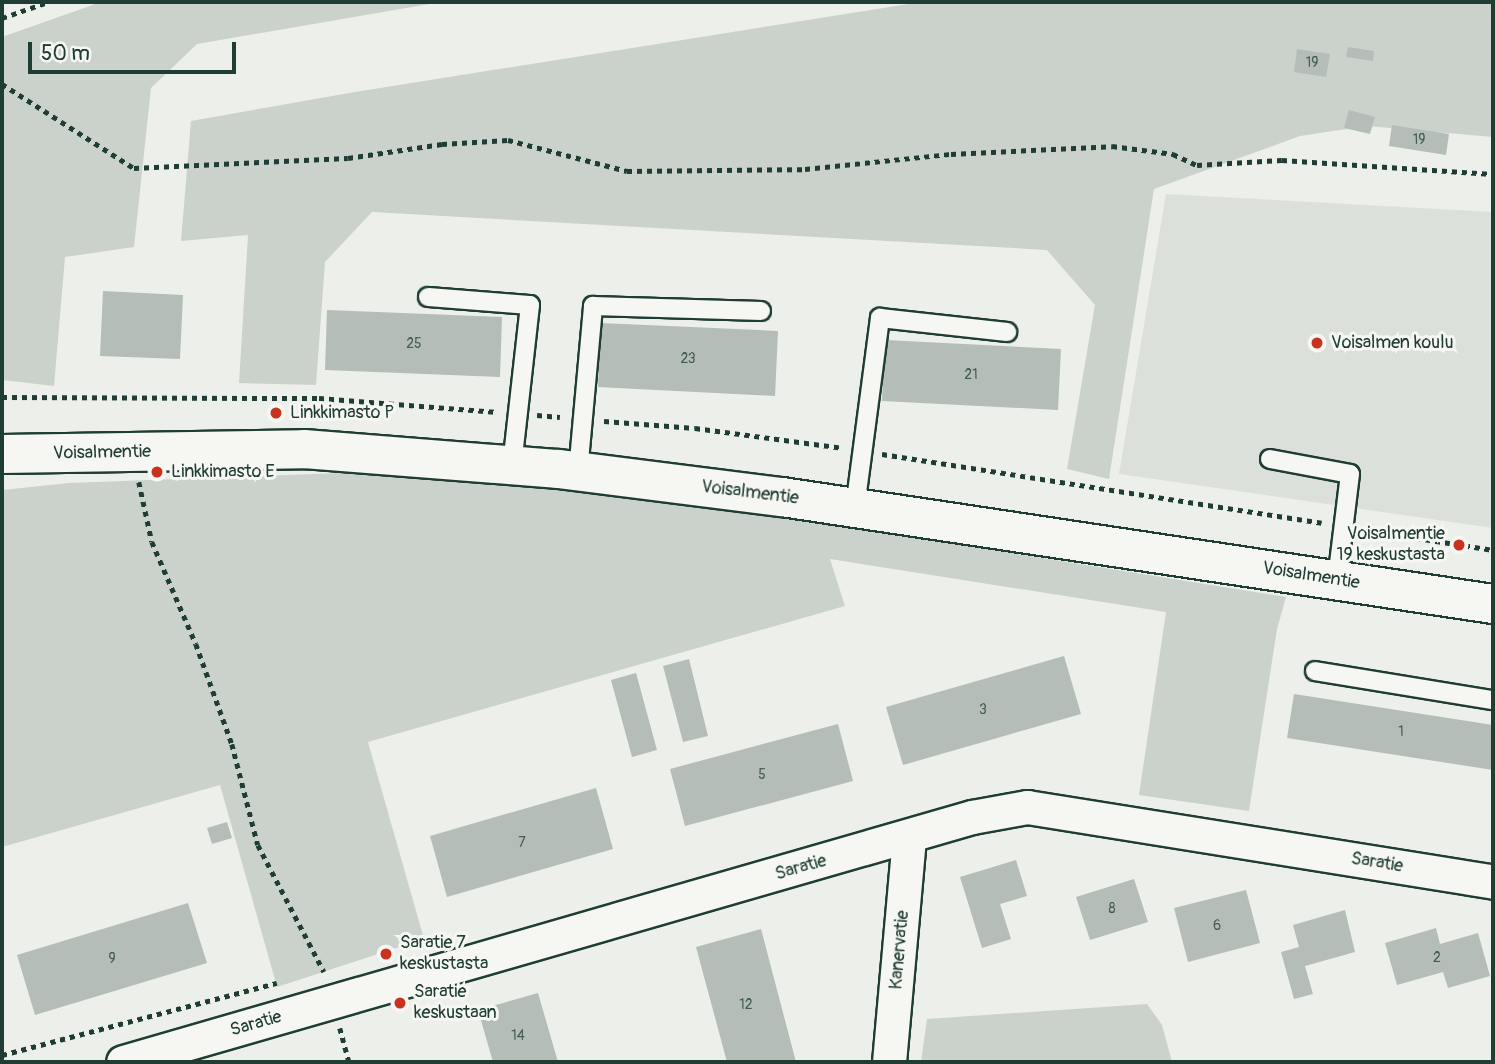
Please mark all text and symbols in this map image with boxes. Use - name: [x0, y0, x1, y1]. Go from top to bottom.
- scale bar: [32, 28, 240, 72]
- text: 50 m: [41, 40, 90, 67]
- house number: 19: [1306, 55, 1318, 71]
- house number: 19: [1413, 132, 1425, 148]
- place label: Voisalmen koulu: [1331, 332, 1454, 354]
- marker: Voisalmen koulu: [1309, 335, 1325, 351]
- house number: 25: [406, 336, 422, 352]
- house number: 23: [680, 351, 696, 367]
- house number: 21: [964, 367, 978, 383]
- place label: Linkkimasto P: [290, 402, 394, 424]
- marker: Linkkimasto P: [268, 405, 284, 421]
- street label: Voisalmentie: [53, 441, 151, 465]
- place label: Linkkimasto E: [171, 461, 275, 483]
- marker: Linkkimasto E: [149, 464, 165, 480]
- street label: Voisalmentie: [700, 476, 800, 510]
- place label: Voisalmentie 19 keskustasta: [1336, 524, 1445, 566]
- marker: Voisalmentie 19 keskustasta: [1451, 537, 1467, 553]
- street label: Voisalmentie: [1261, 558, 1361, 594]
- house number: 3: [979, 702, 987, 718]
- house number: 1: [1398, 724, 1404, 740]
- house number: 5: [758, 767, 766, 783]
- house number: 7: [518, 835, 526, 851]
- street label: Saratie: [1349, 848, 1405, 878]
- street label: Saratie: [773, 850, 829, 886]
- house number: 8: [1108, 901, 1116, 917]
- street label: Kanervatie: [886, 909, 914, 991]
- house number: 6: [1213, 918, 1221, 934]
- place label: Saratie 7 keskustasta: [400, 933, 488, 976]
- marker: Saratie 7 keskustasta: [378, 946, 394, 962]
- house number: 2: [1433, 950, 1441, 966]
- house number: 9: [108, 951, 116, 967]
- place label: Saratie keskustaan: [414, 982, 497, 1024]
- marker: Saratie keskustaan: [392, 995, 408, 1011]
- house number: 12: [739, 997, 753, 1013]
- street label: Saratie: [228, 1006, 284, 1042]
- house number: 14: [511, 1028, 525, 1044]

